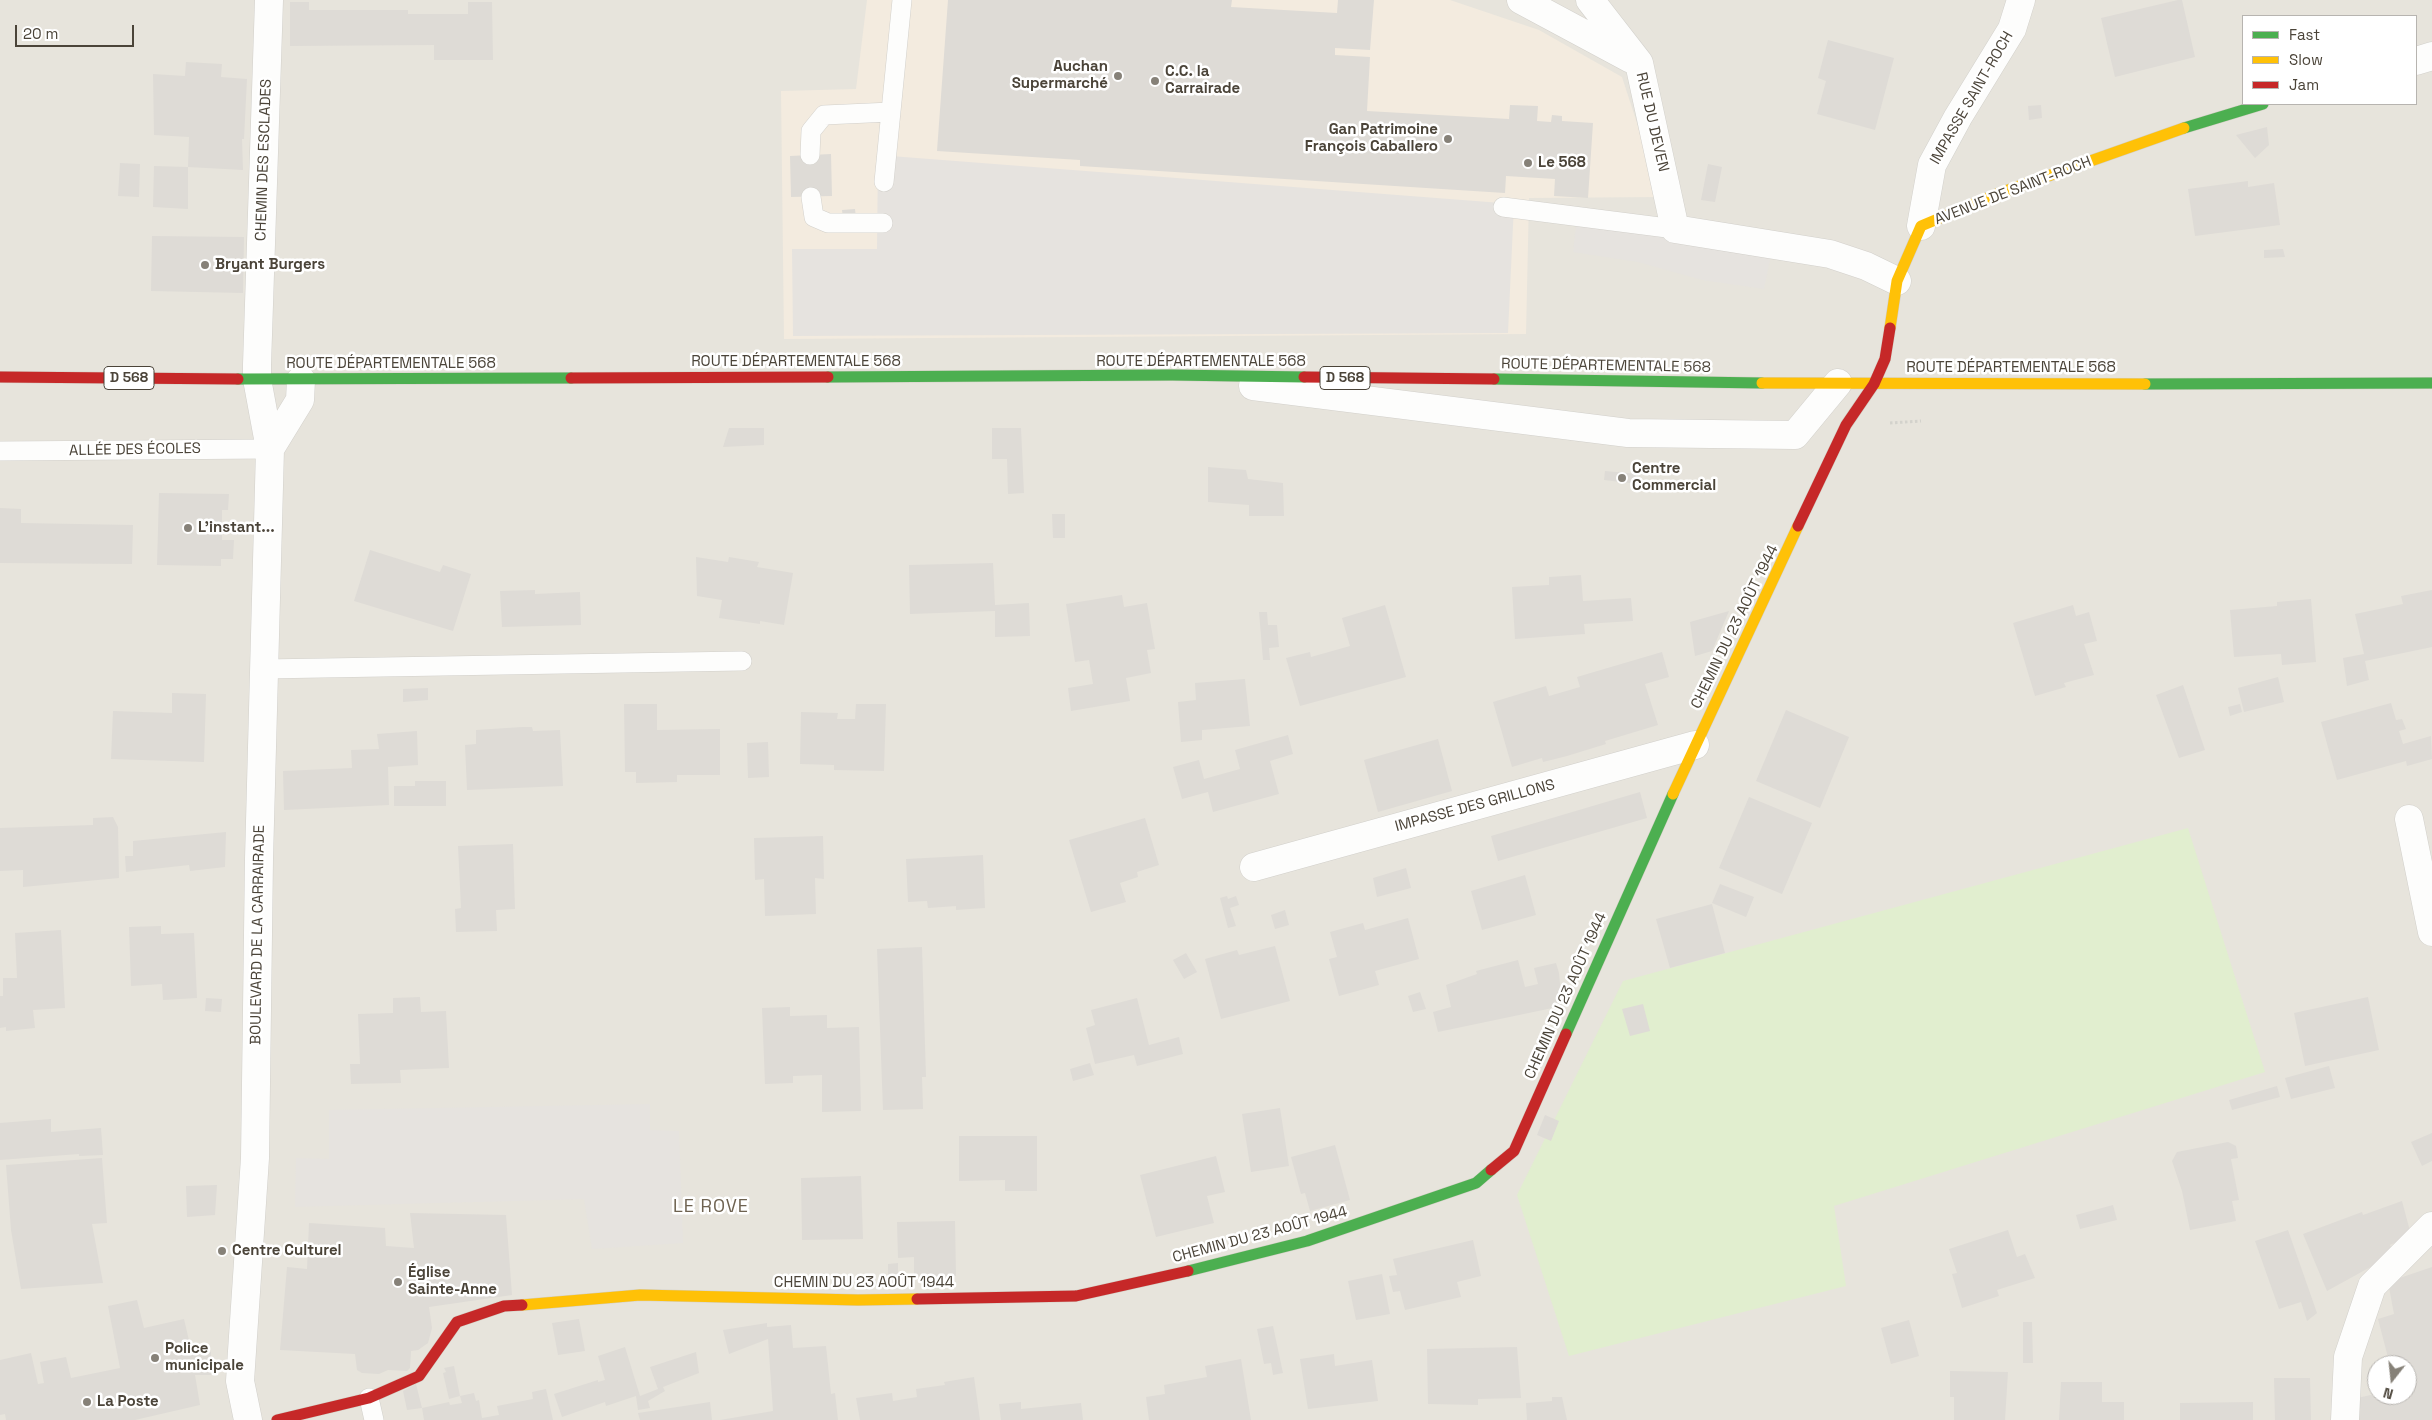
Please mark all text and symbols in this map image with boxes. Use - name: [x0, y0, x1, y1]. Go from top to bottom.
- scale bar: [18, 15, 136, 47]
- legend: [2242, 15, 2417, 105]
- text: 20 m: [23, 24, 58, 43]
- text: Fast: [2289, 25, 2320, 44]
- street label: IMPASSE SAINT-ROCH: [1927, 28, 2017, 168]
- text: Slow: [2289, 50, 2323, 69]
- place label: Auchan Supermarché: [1012, 58, 1108, 93]
- place label: C.C. la Carrairade: [1165, 63, 1240, 98]
- marker: Auchan Supermarché: [1112, 70, 1124, 82]
- street label: RUE DU DEVEN: [1632, 70, 1672, 174]
- marker: C.C. la Carrairade: [1149, 75, 1161, 87]
- text: Jam: [2289, 75, 2319, 94]
- street label: CHEMIN DES ESCLADES: [252, 79, 276, 241]
- place label: Gan Patrimoine François Caballero: [1305, 121, 1438, 156]
- marker: Gan Patrimoine François Caballero: [1442, 133, 1454, 145]
- street label: AVENUE DE SAINT-ROCH: [1932, 153, 2094, 229]
- place label: Le 568: [1538, 154, 1586, 172]
- marker: Le 568: [1522, 157, 1534, 169]
- place label: Bryant Burgers: [215, 256, 325, 274]
- marker: Bryant Burgers: [199, 259, 211, 271]
- street label: ROUTE DÉPARTEMENTALE 568: [691, 353, 901, 371]
- street label: ROUTE DÉPARTEMENTALE 568: [1096, 353, 1306, 371]
- street label: ROUTE DÉPARTEMENTALE 568: [286, 355, 496, 373]
- street label: ROUTE DÉPARTEMENTALE 568: [1501, 355, 1711, 377]
- street label: ROUTE DÉPARTEMENTALE 568: [1906, 359, 2116, 377]
- road number: D 568: [104, 366, 154, 389]
- road number: D 568: [1320, 366, 1370, 389]
- street label: ALLÉE DES ÉCOLES: [69, 440, 201, 460]
- place label: Centre Commercial: [1632, 460, 1716, 495]
- marker: Centre Commercial: [1616, 472, 1628, 484]
- place label: L'instant...: [198, 519, 275, 537]
- marker: L'instant...: [182, 522, 194, 534]
- street label: CHEMIN DU 23 AOÛT 1944: [1687, 542, 1783, 712]
- street label: IMPASSE DES GRILLONS: [1393, 776, 1557, 836]
- street label: BOULEVARD DE LA CARRAIRADE: [247, 825, 269, 1045]
- street label: CHEMIN DU 23 AOÛT 1944: [1521, 910, 1611, 1082]
- district label: LE ROVE: [672, 1196, 750, 1218]
- street label: CHEMIN DU 23 AOÛT 1944: [1171, 1203, 1349, 1267]
- place label: Centre Culturel: [232, 1242, 342, 1260]
- marker: Centre Culturel: [216, 1245, 228, 1257]
- place label: Église Sainte-Anne: [408, 1264, 497, 1299]
- street label: CHEMIN DU 23 AOÛT 1944: [774, 1274, 954, 1292]
- marker: Église Sainte-Anne: [392, 1276, 404, 1288]
- place label: Police municipale: [165, 1340, 244, 1375]
- marker: Police municipale: [149, 1352, 161, 1364]
- north arrow: [2367, 1355, 2417, 1405]
- text: N: [2381, 1384, 2395, 1403]
- place label: La Poste: [97, 1393, 159, 1411]
- marker: La Poste: [81, 1396, 93, 1408]

